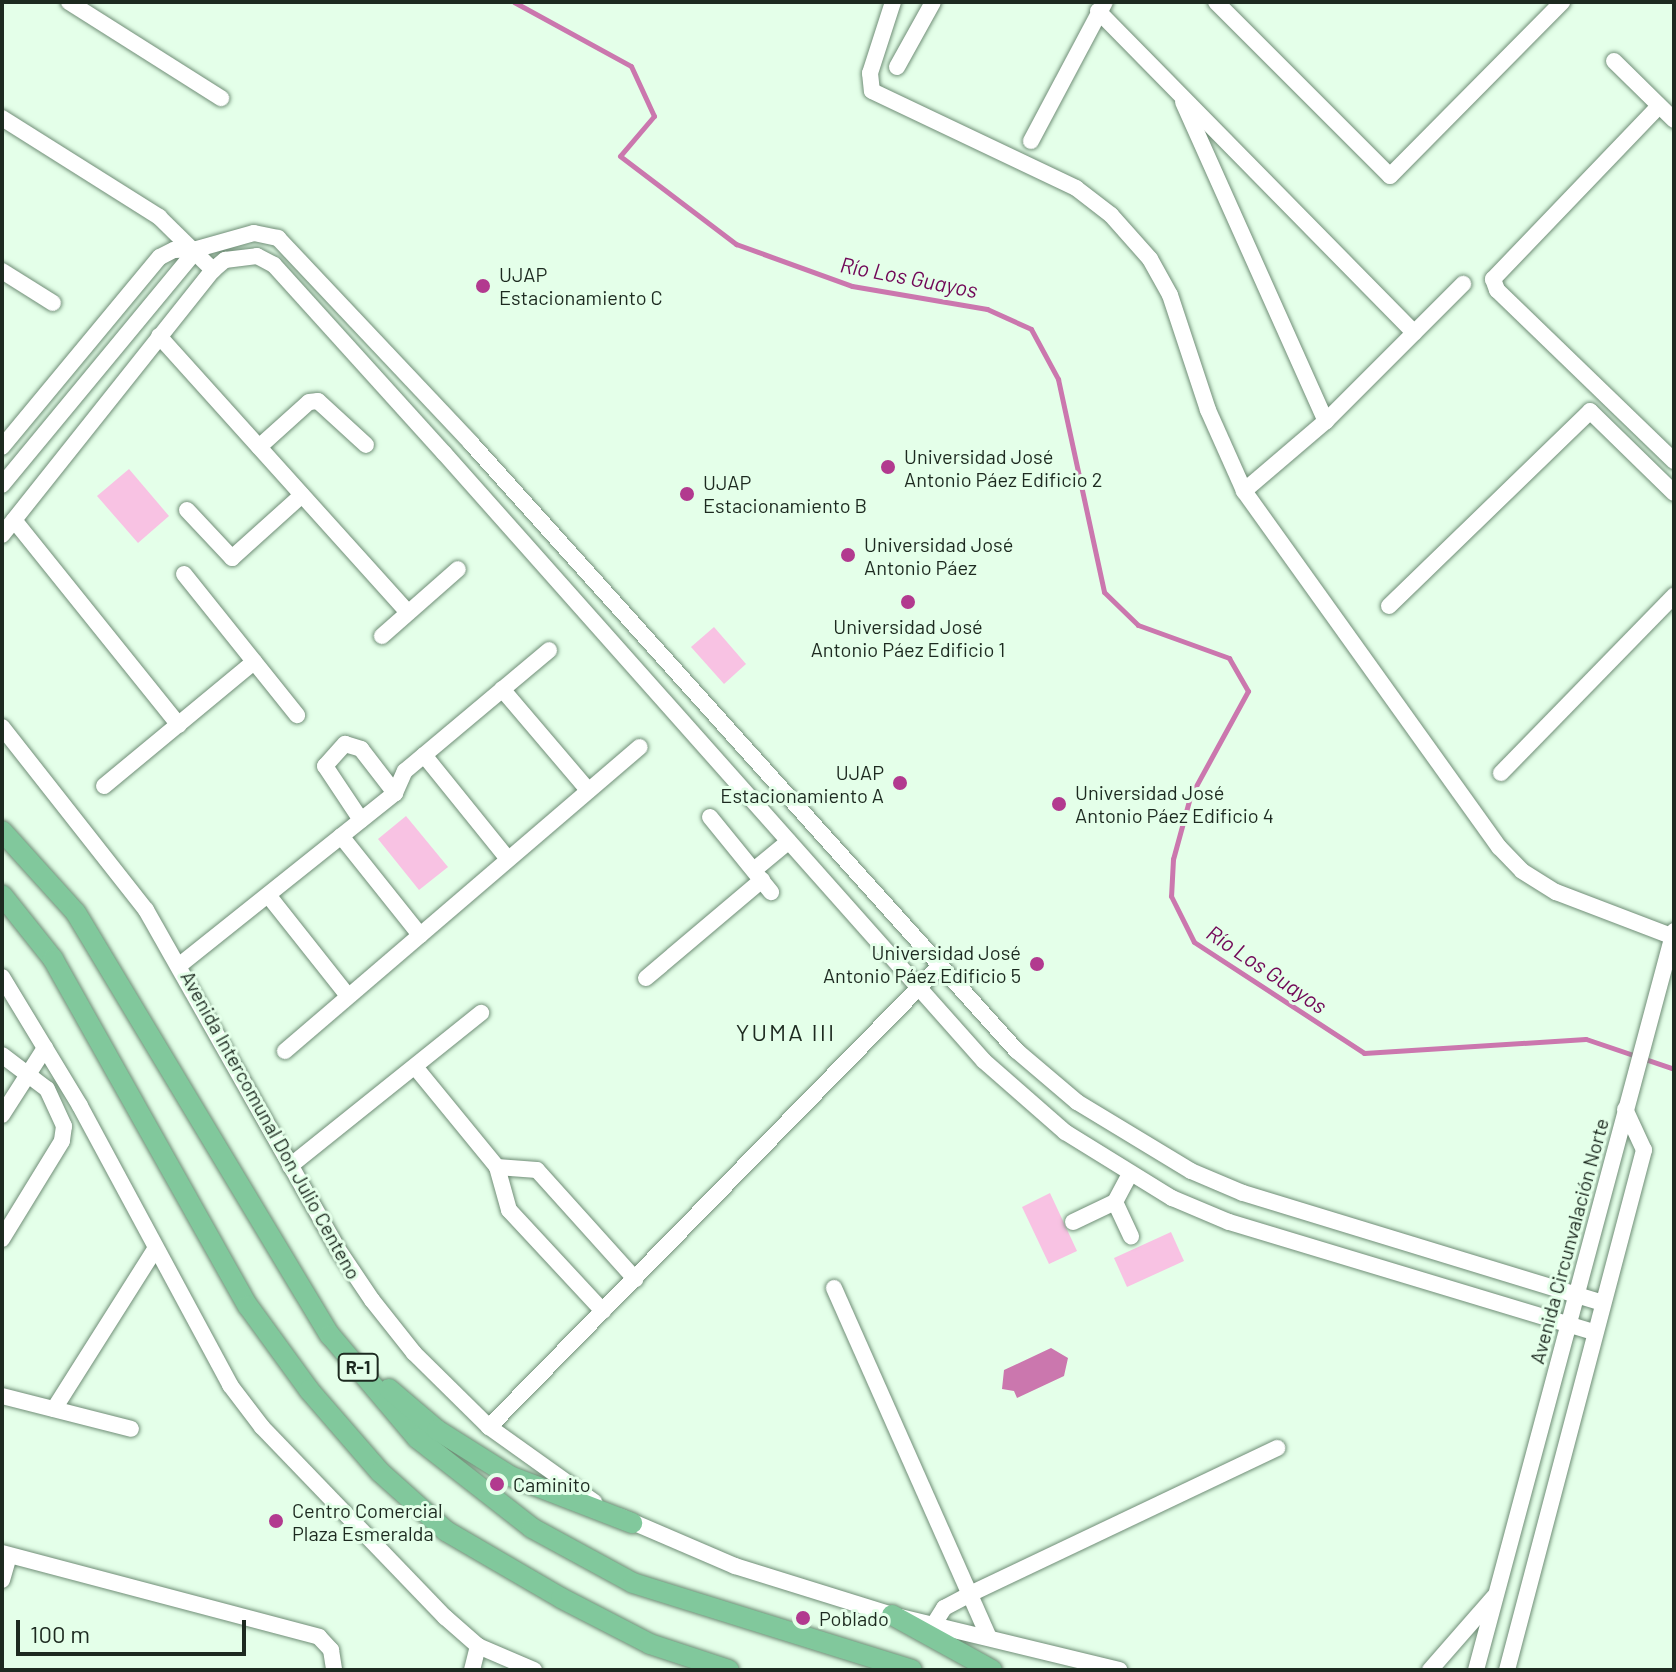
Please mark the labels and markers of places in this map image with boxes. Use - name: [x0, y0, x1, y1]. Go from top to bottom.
- place label: UJAP Estacionamiento C: [499, 262, 663, 309]
- marker: UJAP Estacionamiento C: [474, 277, 492, 295]
- place label: Universidad José Antonio Páez Edificio 2: [904, 444, 1102, 491]
- marker: Universidad José Antonio Páez Edificio 2: [879, 458, 897, 476]
- place label: UJAP Estacionamiento B: [703, 470, 867, 517]
- marker: UJAP Estacionamiento B: [678, 485, 696, 503]
- place label: Universidad José Antonio Páez: [864, 532, 1013, 579]
- marker: Universidad José Antonio Páez: [839, 546, 857, 564]
- marker: Universidad José Antonio Páez Edificio 1: [899, 593, 917, 611]
- place label: Universidad José Antonio Páez Edificio 1: [811, 614, 1005, 661]
- place label: UJAP Estacionamiento A: [720, 760, 884, 807]
- marker: UJAP Estacionamiento A: [891, 774, 909, 792]
- place label: Universidad José Antonio Páez Edificio 4: [1075, 780, 1274, 827]
- marker: Universidad José Antonio Páez Edificio 4: [1050, 795, 1068, 813]
- place label: Universidad José Antonio Páez Edificio 5: [823, 940, 1021, 987]
- marker: Universidad José Antonio Páez Edificio 5: [1028, 955, 1046, 973]
- place label: Caminito: [513, 1472, 591, 1496]
- marker: Caminito: [488, 1475, 506, 1493]
- place label: Centro Comercial Plaza Esmeralda: [292, 1498, 442, 1545]
- marker: Centro Comercial Plaza Esmeralda: [267, 1512, 285, 1530]
- place label: Poblado: [819, 1606, 889, 1630]
- marker: Poblado: [794, 1609, 812, 1627]

